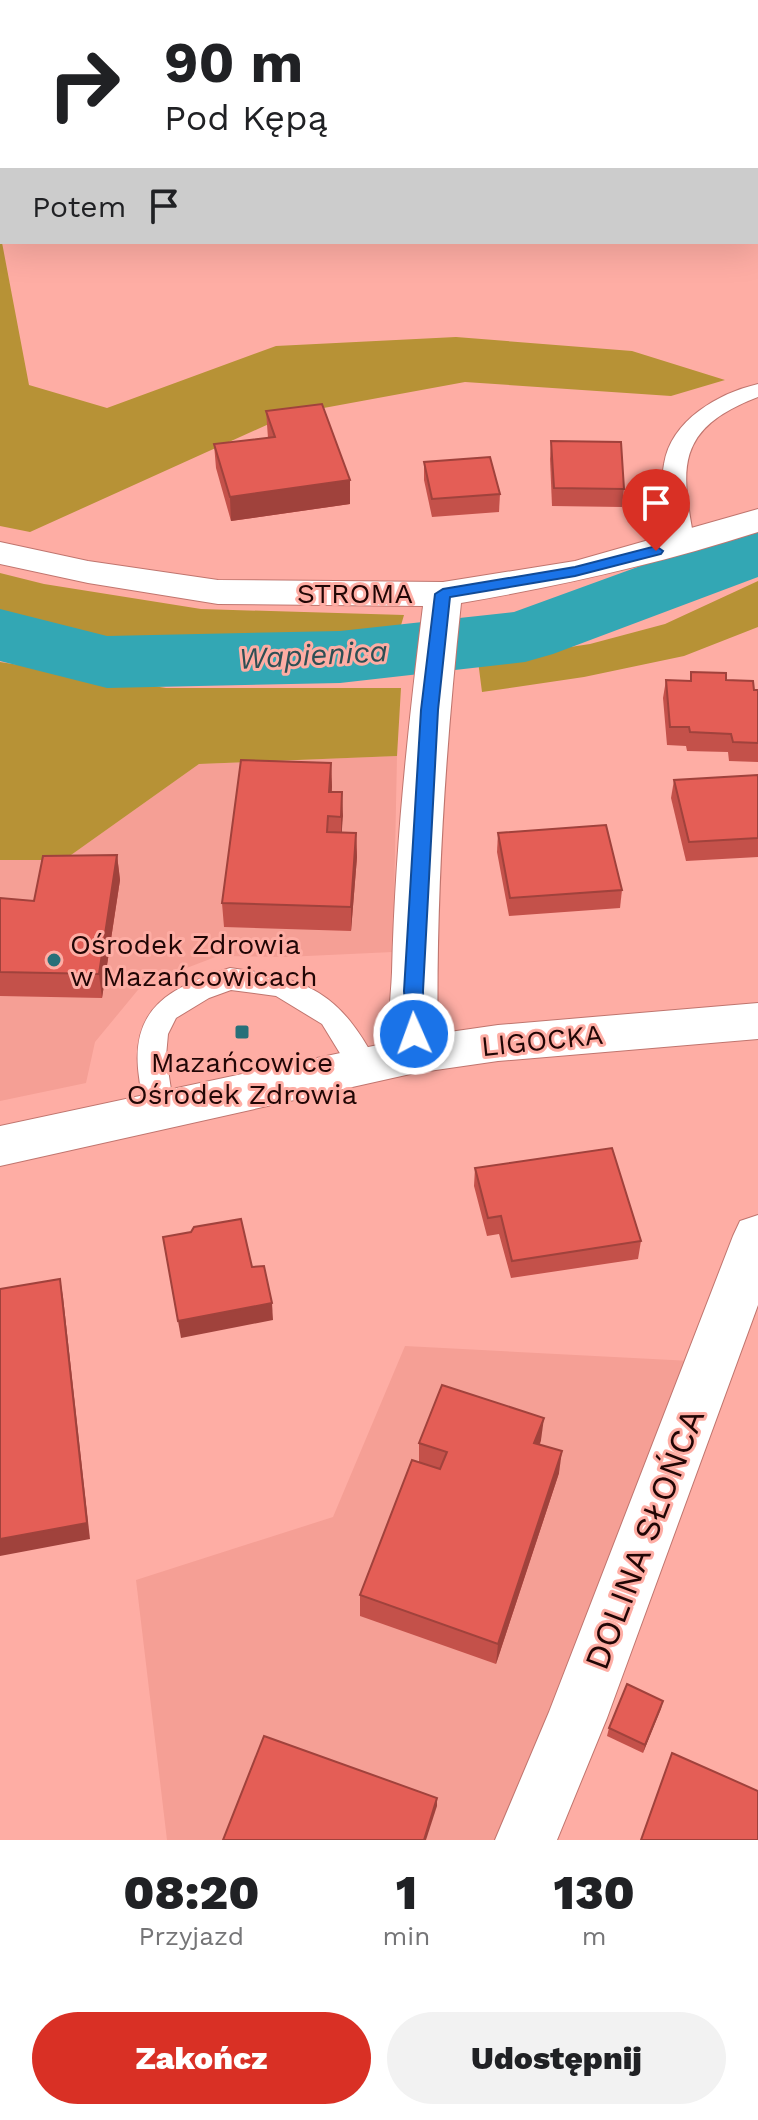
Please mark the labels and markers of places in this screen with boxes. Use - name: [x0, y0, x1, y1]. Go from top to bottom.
- pin: [622, 469, 690, 551]
- place label: Ośrodek Zdrowia w Mazańcowicach: [70, 928, 318, 993]
- marker: Ośrodek Zdrowia w Mazańcowicach: [45, 951, 63, 969]
- marker: Mazańcowice Ośrodek Zdrowia: [233, 1023, 251, 1041]
- place label: Mazańcowice Ośrodek Zdrowia: [127, 1046, 357, 1111]

